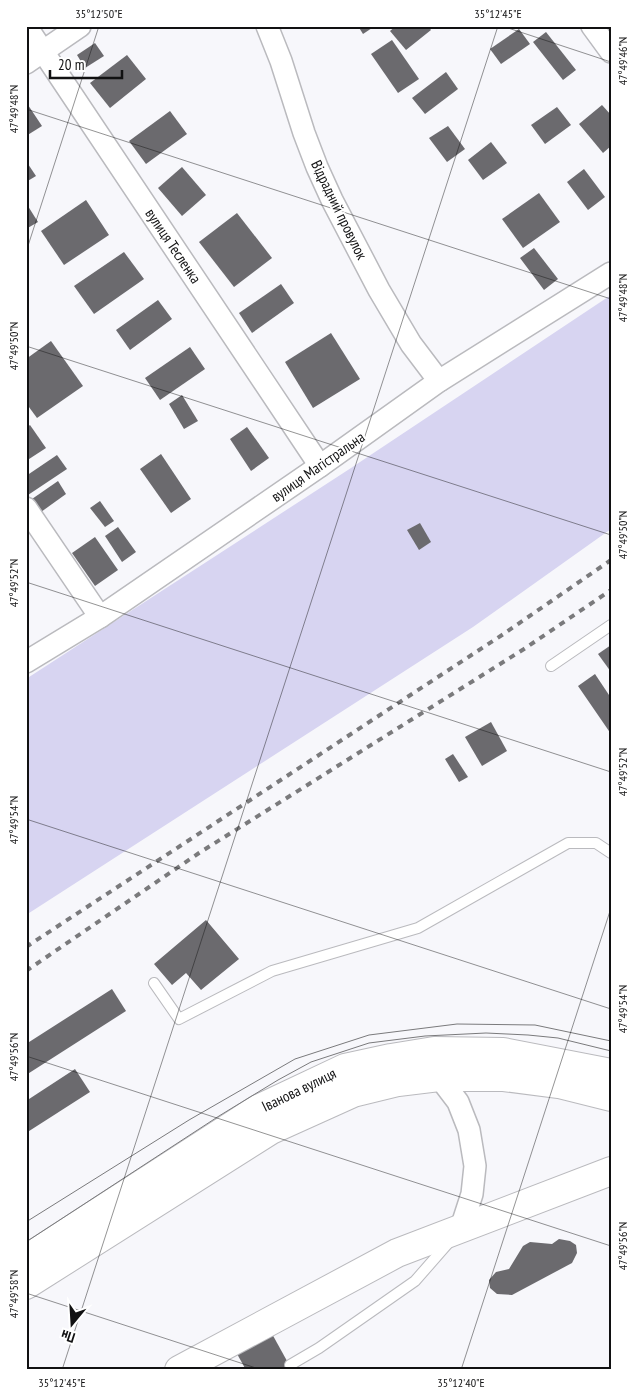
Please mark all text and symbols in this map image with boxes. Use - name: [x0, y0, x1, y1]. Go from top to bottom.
- text: 35°12'50"E: [75, 6, 123, 21]
- text: 35°12'45"E: [474, 6, 522, 21]
- text: 47°49'46"N: [615, 37, 630, 85]
- scale bar: [50, 48, 122, 80]
- text: 20 m: [58, 55, 84, 74]
- text: 47°49'48"N: [6, 85, 21, 133]
- street label: Відрадний провулок: [307, 157, 372, 263]
- street label: вулиця Тесленка: [141, 205, 205, 287]
- text: 47°49'48"N: [615, 274, 630, 322]
- text: 47°49'50"N: [6, 322, 21, 370]
- street label: вулиця Магістральна: [267, 427, 368, 506]
- text: 47°49'50"N: [615, 511, 630, 559]
- text: 47°49'52"N: [6, 559, 21, 607]
- text: 47°49'52"N: [615, 748, 630, 796]
- text: 47°49'54"N: [6, 796, 21, 844]
- text: 47°49'54"N: [615, 985, 630, 1033]
- text: 47°49'56"N: [6, 1033, 21, 1081]
- street label: Іванова вулиця: [258, 1063, 339, 1116]
- text: 47°49'56"N: [615, 1222, 630, 1270]
- text: 47°49'58"N: [6, 1270, 21, 1318]
- north arrow: [48, 1298, 98, 1348]
- text: Пн: [59, 1326, 77, 1347]
- text: 35°12'45"E: [38, 1375, 86, 1390]
- text: 35°12'40"E: [437, 1375, 485, 1390]

